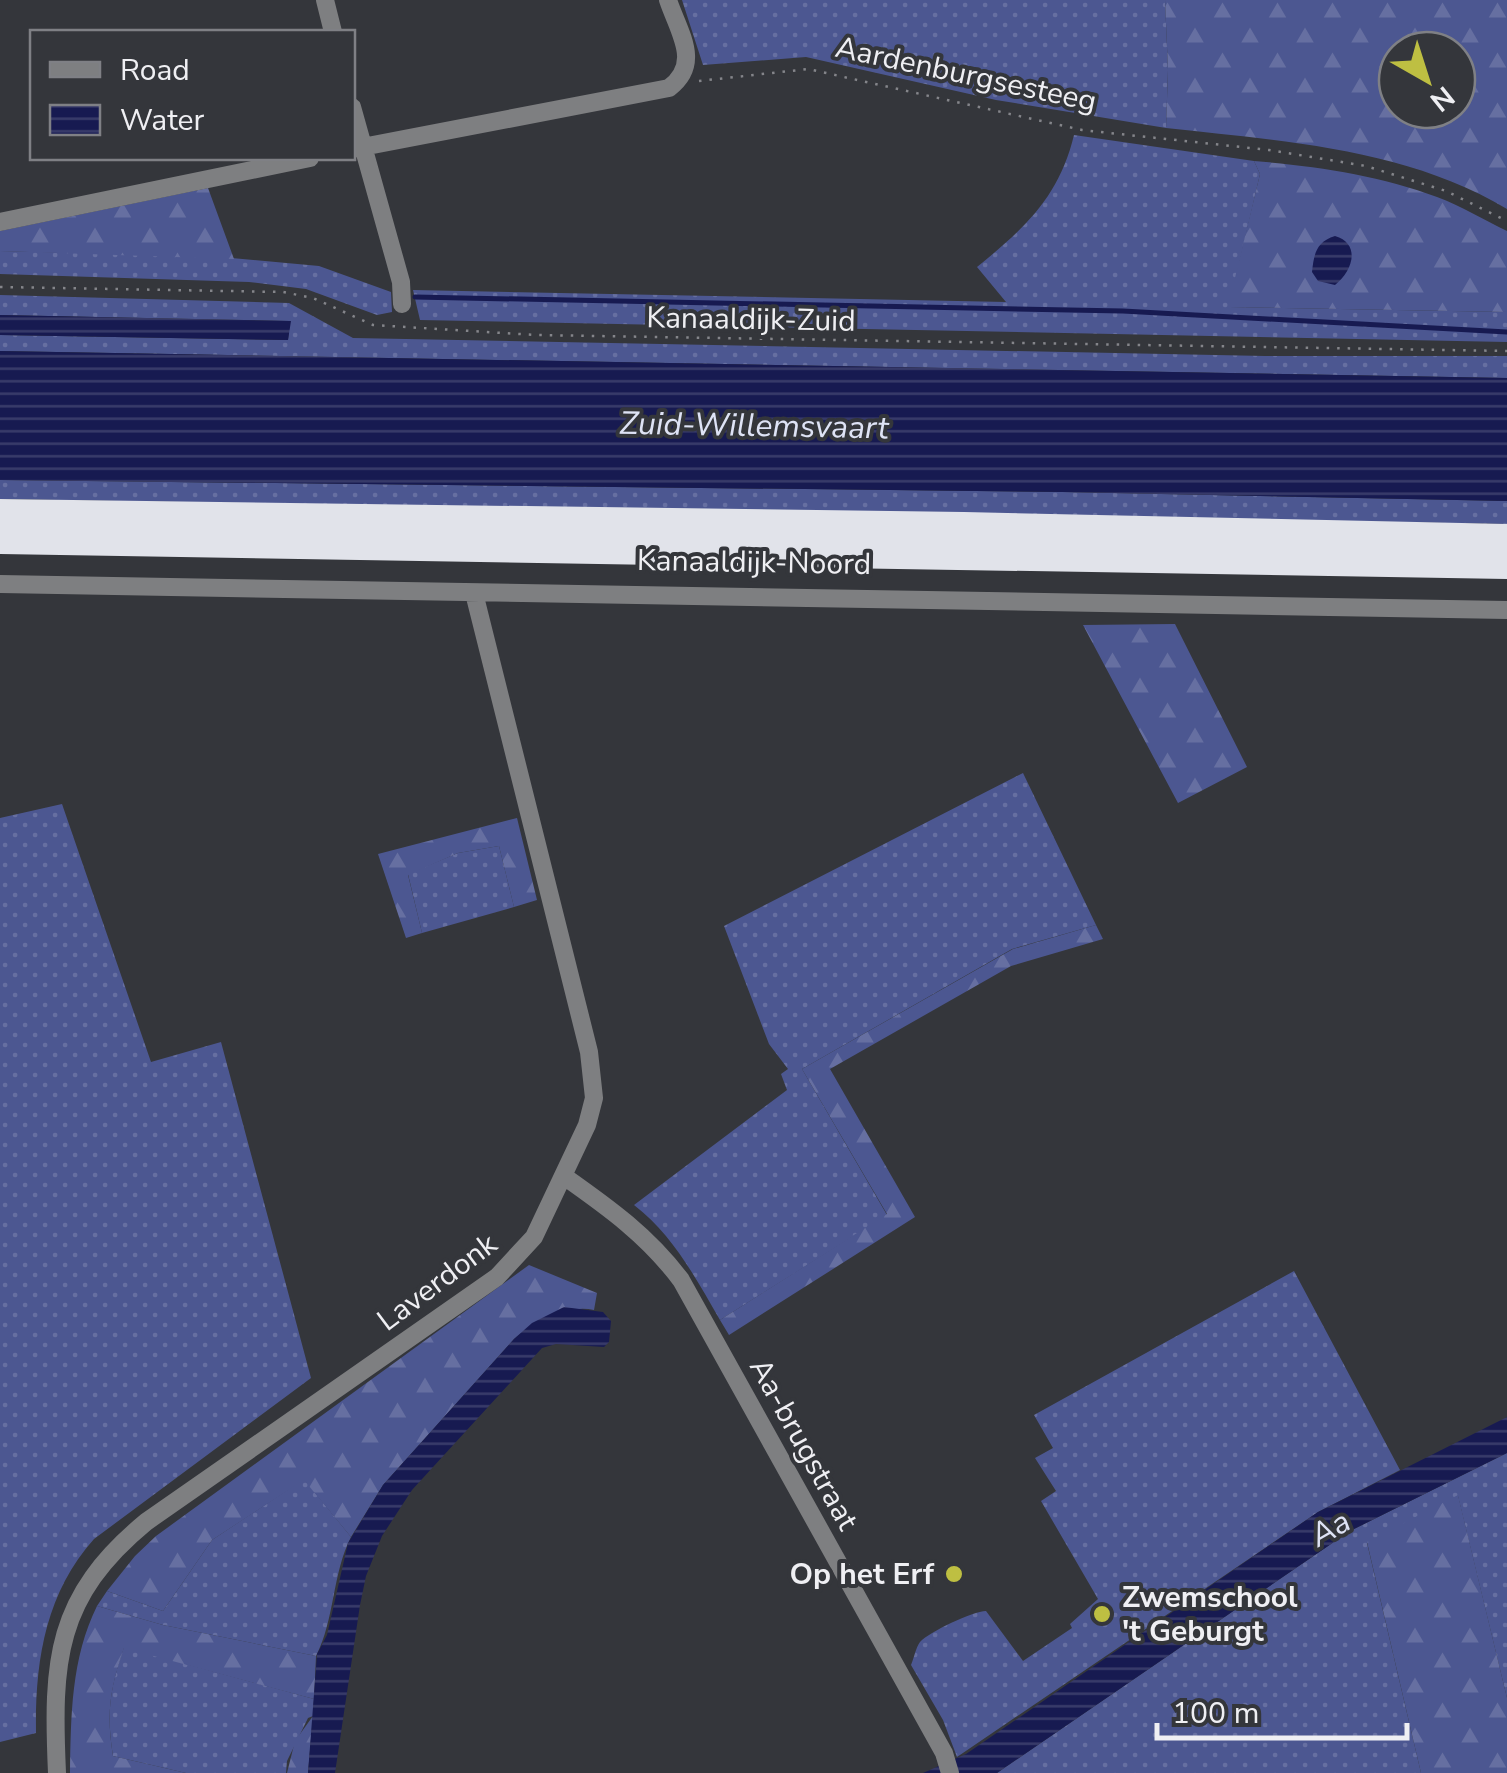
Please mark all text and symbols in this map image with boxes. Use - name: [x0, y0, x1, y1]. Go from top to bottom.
- street label: Aardenburgsesteeg: [832, 27, 1100, 122]
- legend: [30, 30, 355, 160]
- north arrow: [1377, 30, 1477, 130]
- text: Road: [120, 50, 190, 91]
- text: N: [1422, 77, 1462, 120]
- text: Water: [120, 100, 205, 141]
- street label: Kanaaldijk-Zuid: [646, 297, 856, 342]
- water label: Zuid-Willemsvaart: [619, 402, 890, 449]
- street label: Kanaaldijk-Noord: [637, 540, 871, 585]
- street label: Laverdonk: [369, 1223, 506, 1341]
- street label: Aa-brugstraat: [739, 1351, 868, 1538]
- water label: Aa: [1301, 1500, 1358, 1558]
- place label: Op het Erf: [790, 1554, 935, 1595]
- marker: Op het Erf: [943, 1563, 965, 1585]
- place label: Zwemschool 't Geburgt: [1122, 1577, 1298, 1652]
- marker: Zwemschool 't Geburgt: [1091, 1603, 1113, 1625]
- scale bar: [1157, 1678, 1407, 1740]
- text: 100 m: [1172, 1693, 1259, 1734]

